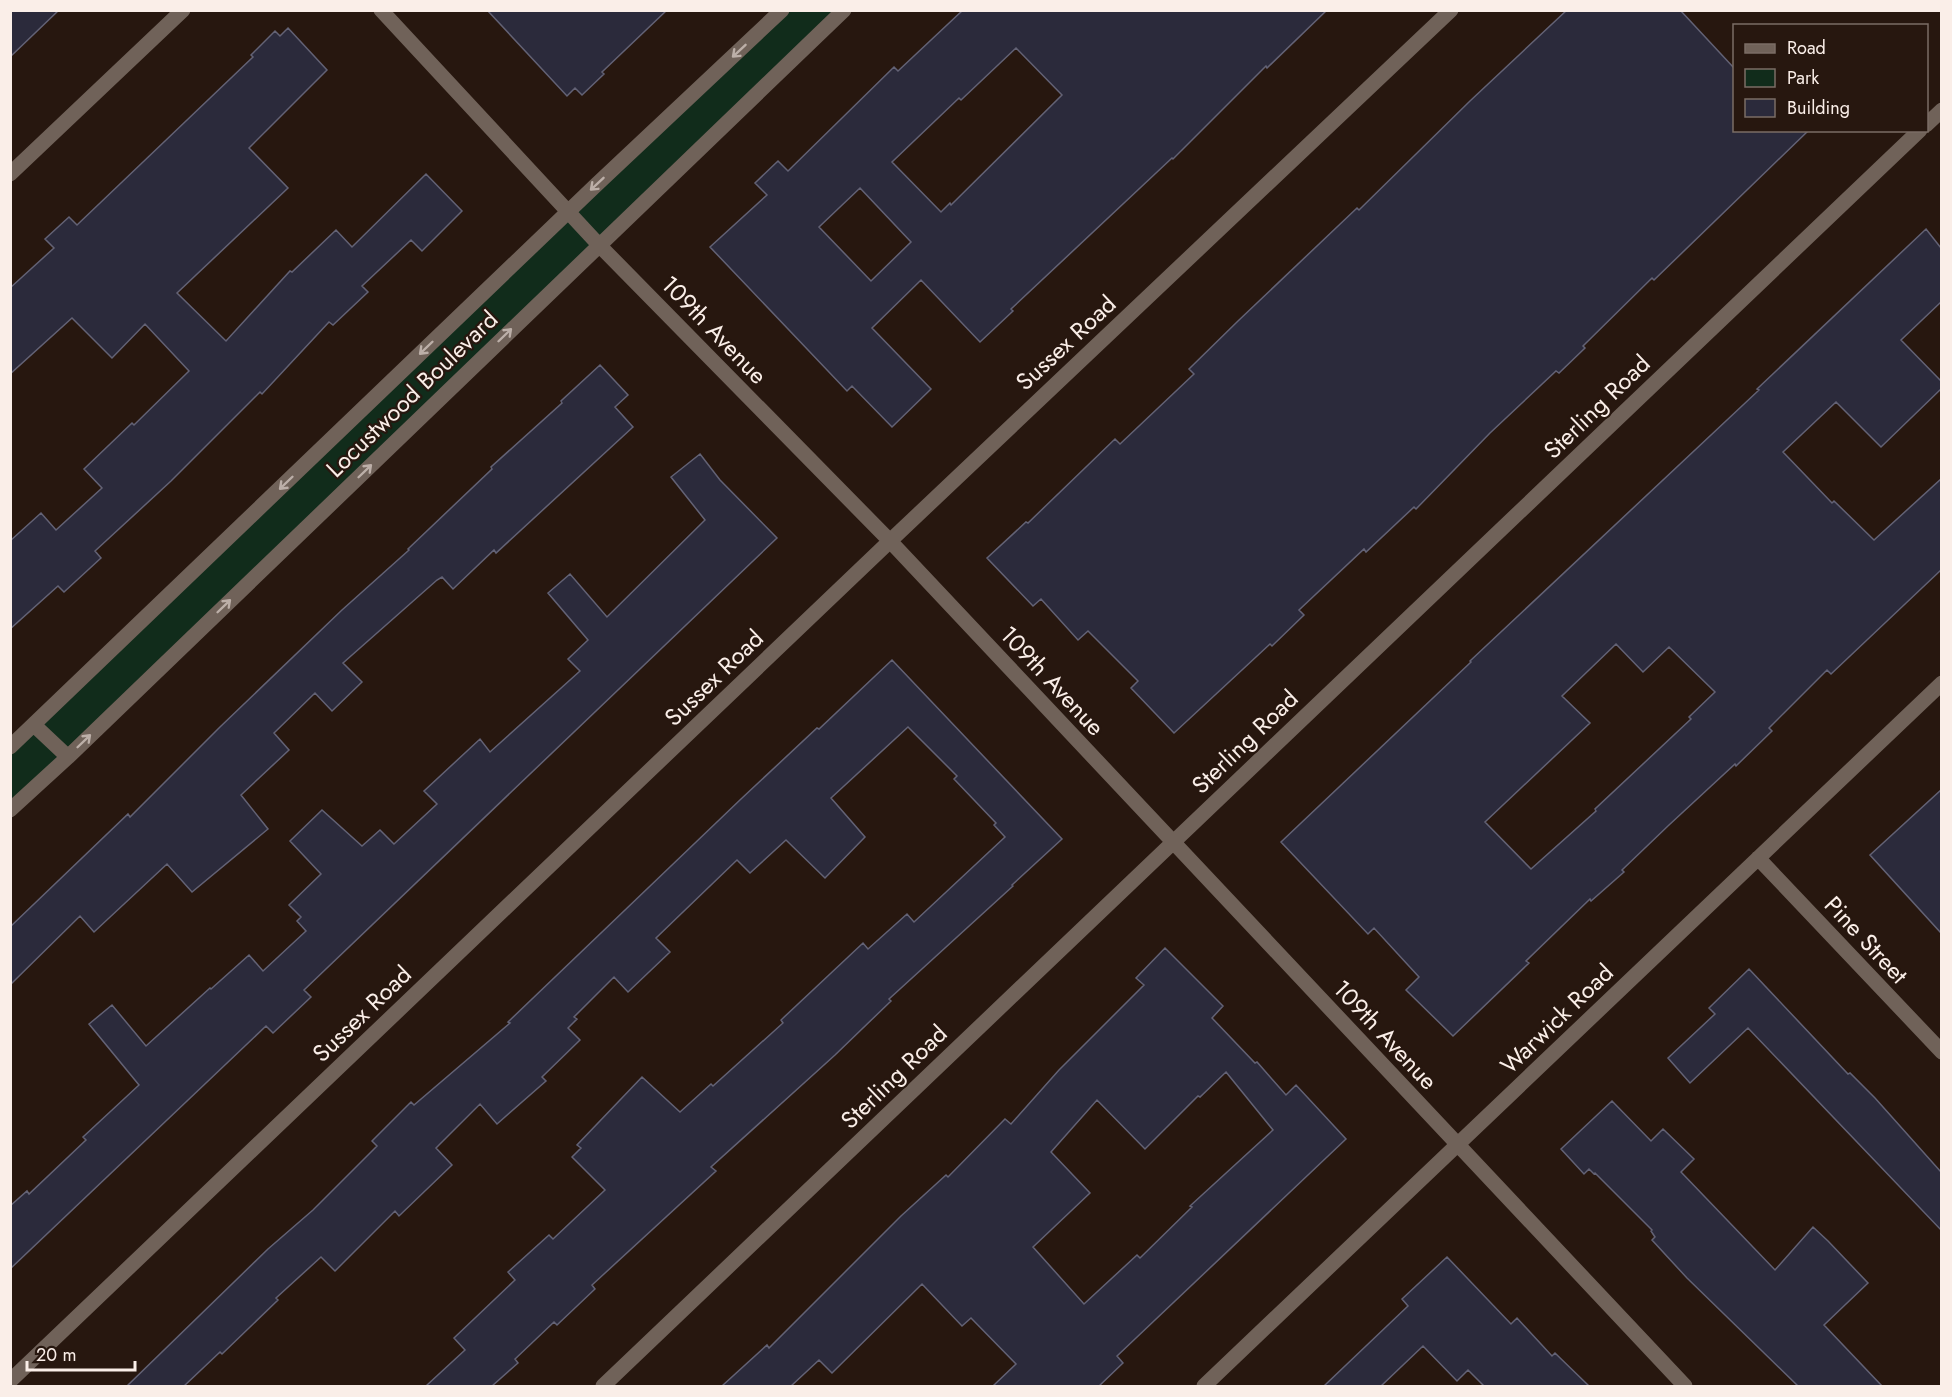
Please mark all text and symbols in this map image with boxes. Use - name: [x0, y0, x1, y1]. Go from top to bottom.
- legend: [1733, 24, 1928, 132]
- text: Road: [1787, 35, 1826, 61]
- one-way arrow: [732, 43, 747, 58]
- text: Park: [1787, 65, 1819, 91]
- text: Building: [1787, 95, 1850, 121]
- one-way arrow: [590, 177, 605, 192]
- street label: 109th Avenue: [653, 267, 775, 392]
- street label: Sussex Road: [1008, 287, 1124, 398]
- street label: Locustwood Boulevard: [318, 302, 505, 485]
- one-way arrow: [498, 328, 513, 343]
- one-way arrow: [419, 341, 434, 356]
- street label: Sterling Road: [1535, 347, 1658, 467]
- one-way arrow: [357, 463, 372, 478]
- one-way arrow: [278, 476, 293, 491]
- one-way arrow: [217, 599, 232, 613]
- street label: 109th Avenue: [992, 618, 1113, 744]
- street label: Sussex Road: [656, 621, 771, 734]
- street label: Sterling Road: [1183, 682, 1306, 802]
- one-way arrow: [76, 735, 91, 749]
- street label: Pine Street: [1816, 888, 1916, 992]
- street label: Warwick Road: [1492, 956, 1621, 1082]
- street label: Sussex Road: [304, 957, 419, 1070]
- street label: 109th Avenue: [1325, 972, 1446, 1098]
- street label: Sterling Road: [832, 1017, 955, 1137]
- scale bar: [27, 1334, 135, 1372]
- text: 20 m: [36, 1342, 76, 1368]

